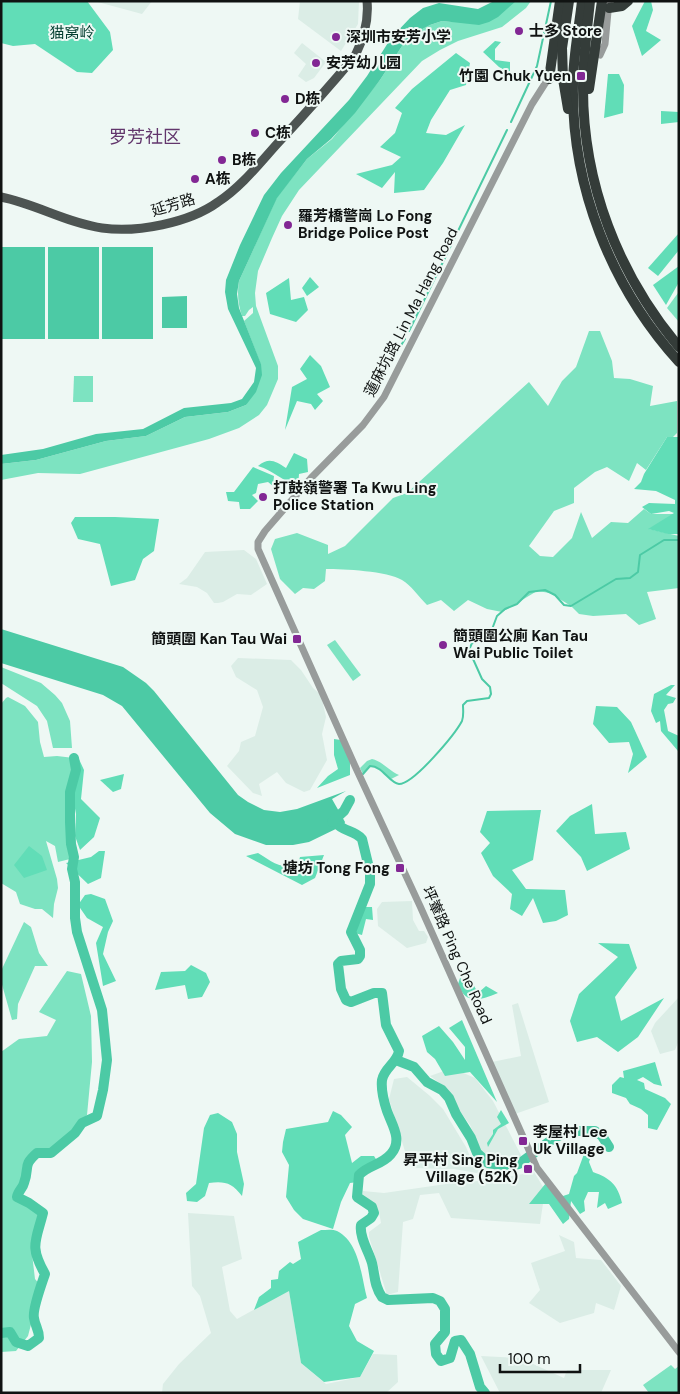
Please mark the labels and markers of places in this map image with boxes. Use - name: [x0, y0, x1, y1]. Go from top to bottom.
- place label: 士多 Store: [529, 21, 602, 41]
- marker: 士多 Store: [513, 25, 525, 37]
- place label: 深圳市安芳小学: [346, 27, 451, 47]
- marker: 深圳市安芳小学: [330, 31, 342, 43]
- place label: 安芳幼儿园: [326, 53, 401, 73]
- marker: 安芳幼儿园: [310, 57, 322, 69]
- place label: 竹園 Chuk Yuen: [459, 66, 571, 86]
- marker: 竹園 Chuk Yuen: [575, 70, 587, 82]
- place label: D栋: [295, 89, 321, 109]
- marker: D栋: [279, 93, 291, 105]
- place label: C栋: [265, 123, 291, 143]
- marker: C栋: [249, 127, 261, 139]
- place label: B栋: [232, 150, 257, 170]
- marker: B栋: [216, 154, 228, 166]
- place label: A栋: [205, 169, 231, 189]
- marker: A栋: [189, 173, 201, 185]
- place label: 羅芳橋警崗 Lo Fong Bridge Police Post: [298, 206, 433, 243]
- marker: 羅芳橋警崗 Lo Fong Bridge Police Post: [282, 219, 294, 231]
- place label: 打鼓嶺警署 Ta Kwu Ling Police Station: [273, 478, 437, 515]
- marker: 打鼓嶺警署 Ta Kwu Ling Police Station: [257, 491, 269, 503]
- place label: 簡頭圍公廁 Kan Tau Wai Public Toilet: [453, 626, 588, 663]
- place label: 簡頭圍 Kan Tau Wai: [151, 629, 287, 649]
- marker: 簡頭圍 Kan Tau Wai: [291, 633, 303, 645]
- marker: 簡頭圍公廁 Kan Tau Wai Public Toilet: [437, 639, 449, 651]
- place label: 塘坊 Tong Fong: [283, 858, 390, 878]
- marker: 塘坊 Tong Fong: [394, 862, 406, 874]
- place label: 李屋村 Lee Uk Village: [533, 1122, 608, 1159]
- marker: 李屋村 Lee Uk Village: [517, 1135, 529, 1147]
- place label: 昇平村 Sing Ping Village (52K): [403, 1150, 518, 1187]
- marker: 昇平村 Sing Ping Village (52K): [522, 1163, 534, 1175]

